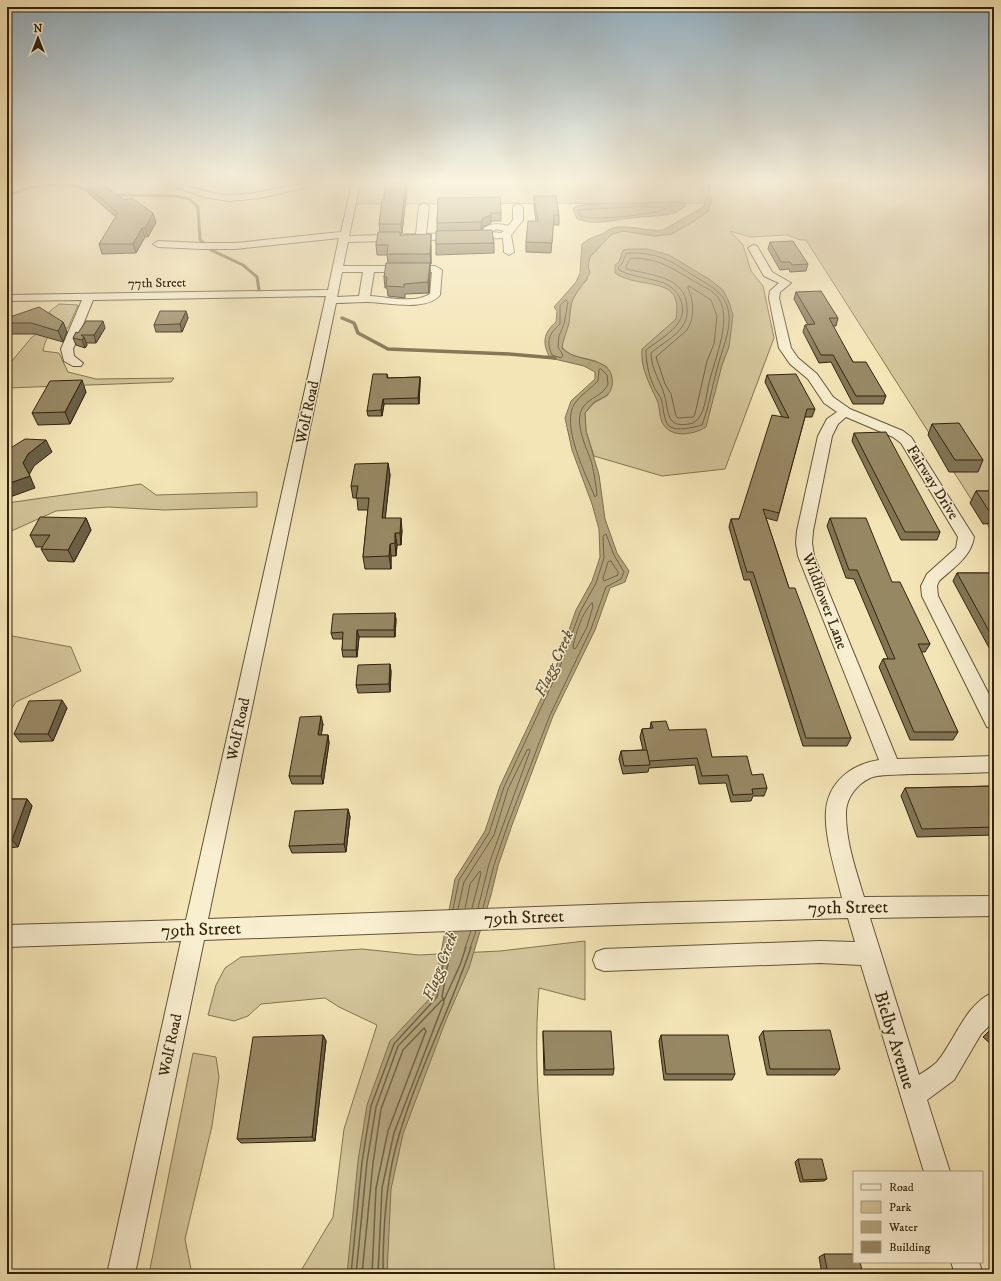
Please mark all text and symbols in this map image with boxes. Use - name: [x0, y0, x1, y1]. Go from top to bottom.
- north arrow: [18, 18, 58, 58]
- text: N: [33, 22, 43, 36]
- street label: 77th Street: [128, 274, 186, 292]
- street label: Wolf Road: [291, 378, 324, 446]
- street label: Fairway Drive: [902, 441, 963, 523]
- street label: Wildflower Lane: [797, 550, 852, 652]
- water label: Flagg Creek: [530, 627, 578, 700]
- street label: Wolf Road: [222, 695, 255, 763]
- street label: 79th Street: [808, 896, 888, 920]
- street label: 79th Street: [484, 906, 565, 930]
- street label: 79th Street: [161, 918, 242, 942]
- water label: Flagg Creek: [418, 929, 462, 1003]
- street label: Bielby Avenue: [869, 989, 919, 1092]
- street label: Wolf Road: [154, 1011, 187, 1079]
- legend: [853, 1171, 983, 1263]
- text: Road: [889, 1180, 914, 1195]
- text: Park: [889, 1200, 911, 1215]
- text: Water: [888, 1220, 918, 1235]
- text: Building: [889, 1240, 930, 1255]

